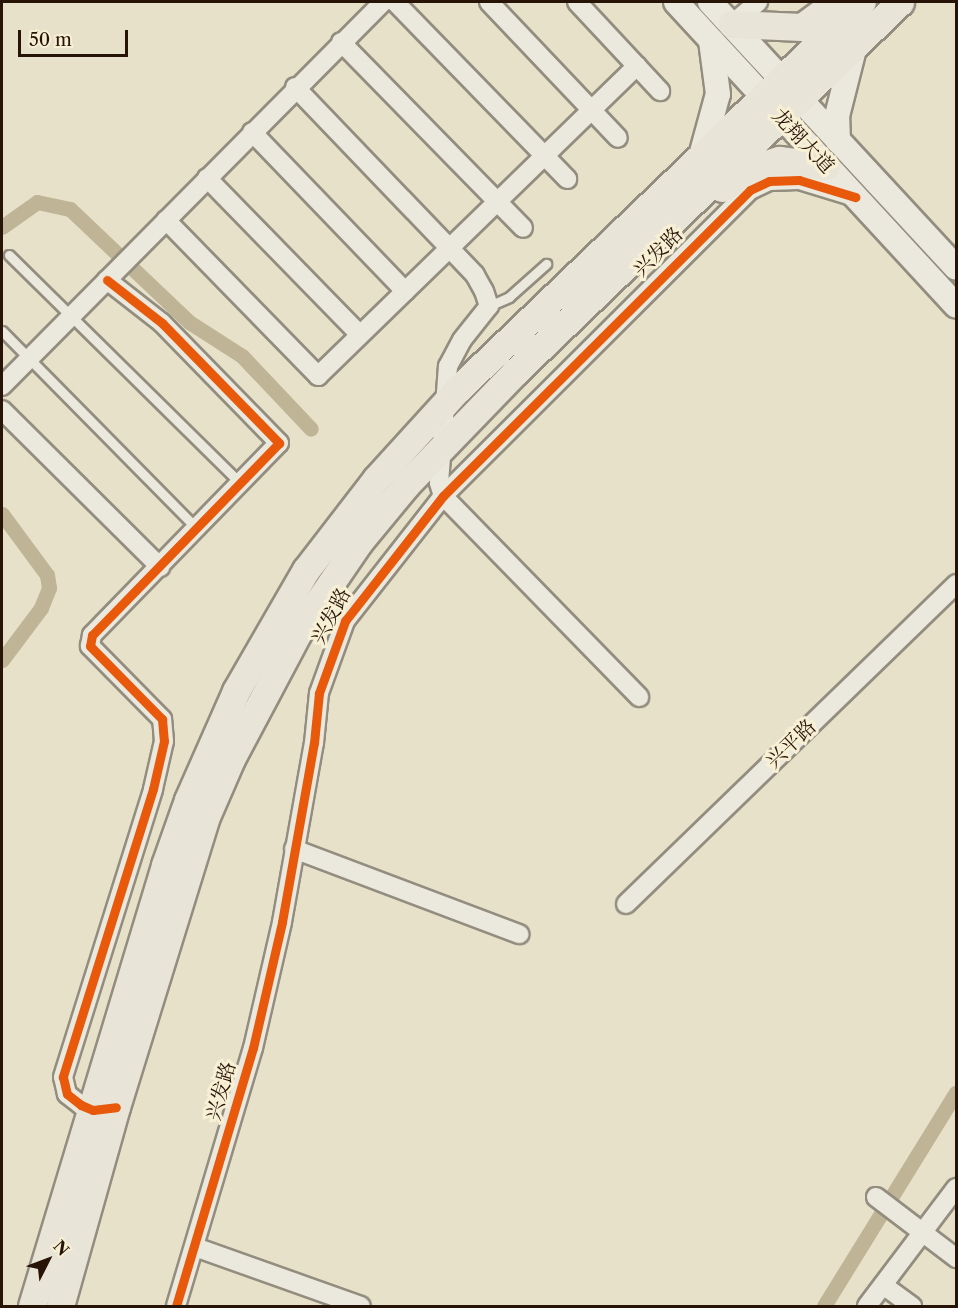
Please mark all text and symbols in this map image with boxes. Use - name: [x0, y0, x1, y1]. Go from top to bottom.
- scale bar: [21, 18, 130, 56]
- text: 50 m: [29, 29, 72, 51]
- street label: 龙翔大道: [767, 104, 839, 178]
- street label: 兴发路: [628, 222, 688, 282]
- street label: 兴发路: [306, 584, 356, 648]
- street label: 兴平路: [761, 715, 821, 773]
- street label: 兴发路: [201, 1059, 241, 1123]
- north arrow: [18, 1230, 78, 1290]
- text: N: [49, 1236, 73, 1260]

